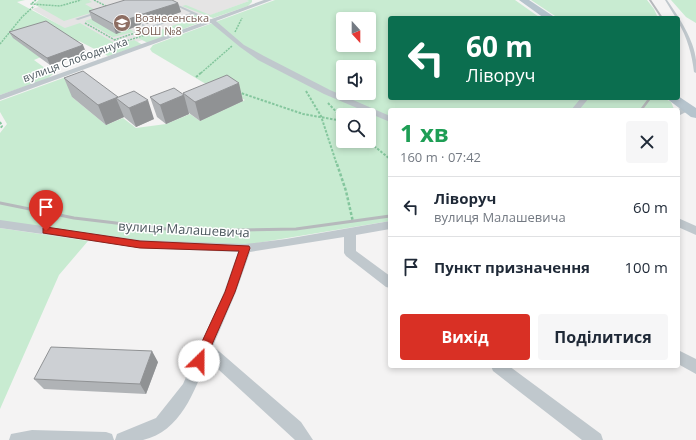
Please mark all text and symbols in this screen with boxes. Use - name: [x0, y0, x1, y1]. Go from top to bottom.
- place label: Вознесенська ЗОШ №8: [135, 10, 209, 38]
- north arrow: [336, 12, 376, 52]
- map controls: [336, 12, 376, 148]
- school or university icon: Вознесенська ЗОШ №8: [112, 13, 132, 33]
- text: 60 m: [466, 27, 533, 65]
- icon: left: [400, 32, 452, 84]
- street label: вулиця Слободянука: [20, 33, 130, 85]
- button: sound: [336, 60, 376, 100]
- text: Ліворуч: [466, 63, 535, 87]
- button: search: [336, 108, 376, 148]
- text: 1 хв: [400, 116, 449, 149]
- button: close: [626, 121, 668, 163]
- text: 160 m · 07:42: [400, 148, 481, 166]
- text: Ліворуч: [434, 188, 496, 208]
- pin: [29, 190, 63, 231]
- icon: arrive: [35, 196, 57, 218]
- icon: left: [400, 196, 422, 218]
- text: 60 m: [633, 197, 668, 217]
- text: вулиця Малашевича: [434, 208, 566, 226]
- street label: вулиця Малашевича: [118, 217, 250, 241]
- icon: arrive: [400, 256, 422, 278]
- text: Пункт призначення: [434, 257, 590, 277]
- text: 100 m: [624, 257, 668, 277]
- button: Вихід: [400, 314, 530, 360]
- button: Поділитися: [538, 314, 668, 360]
- position arrow: [178, 340, 220, 382]

